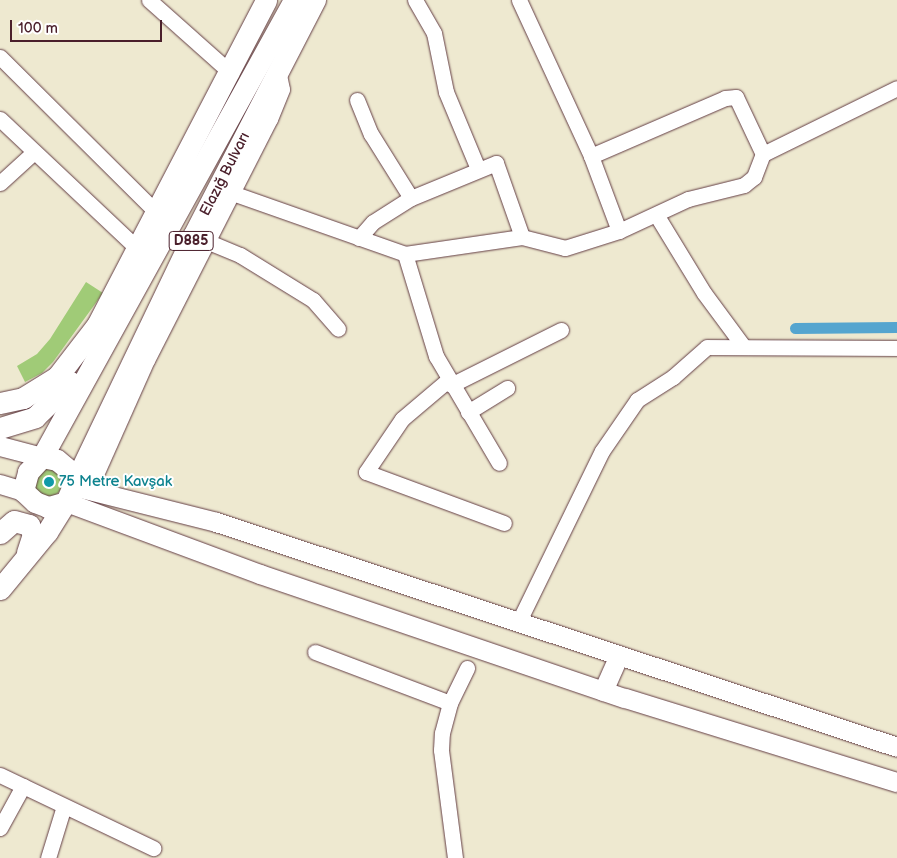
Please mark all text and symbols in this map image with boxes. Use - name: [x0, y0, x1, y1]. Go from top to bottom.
- scale bar: [12, 10, 165, 42]
- text: 100 m: [18, 19, 58, 38]
- street label: Elazığ Bulvarı: [196, 129, 254, 219]
- road number: D885: [168, 230, 214, 252]
- place label: 75 Metre Kavşak: [59, 473, 172, 491]
- marker: 75 Metre Kavşak: [43, 476, 55, 488]

